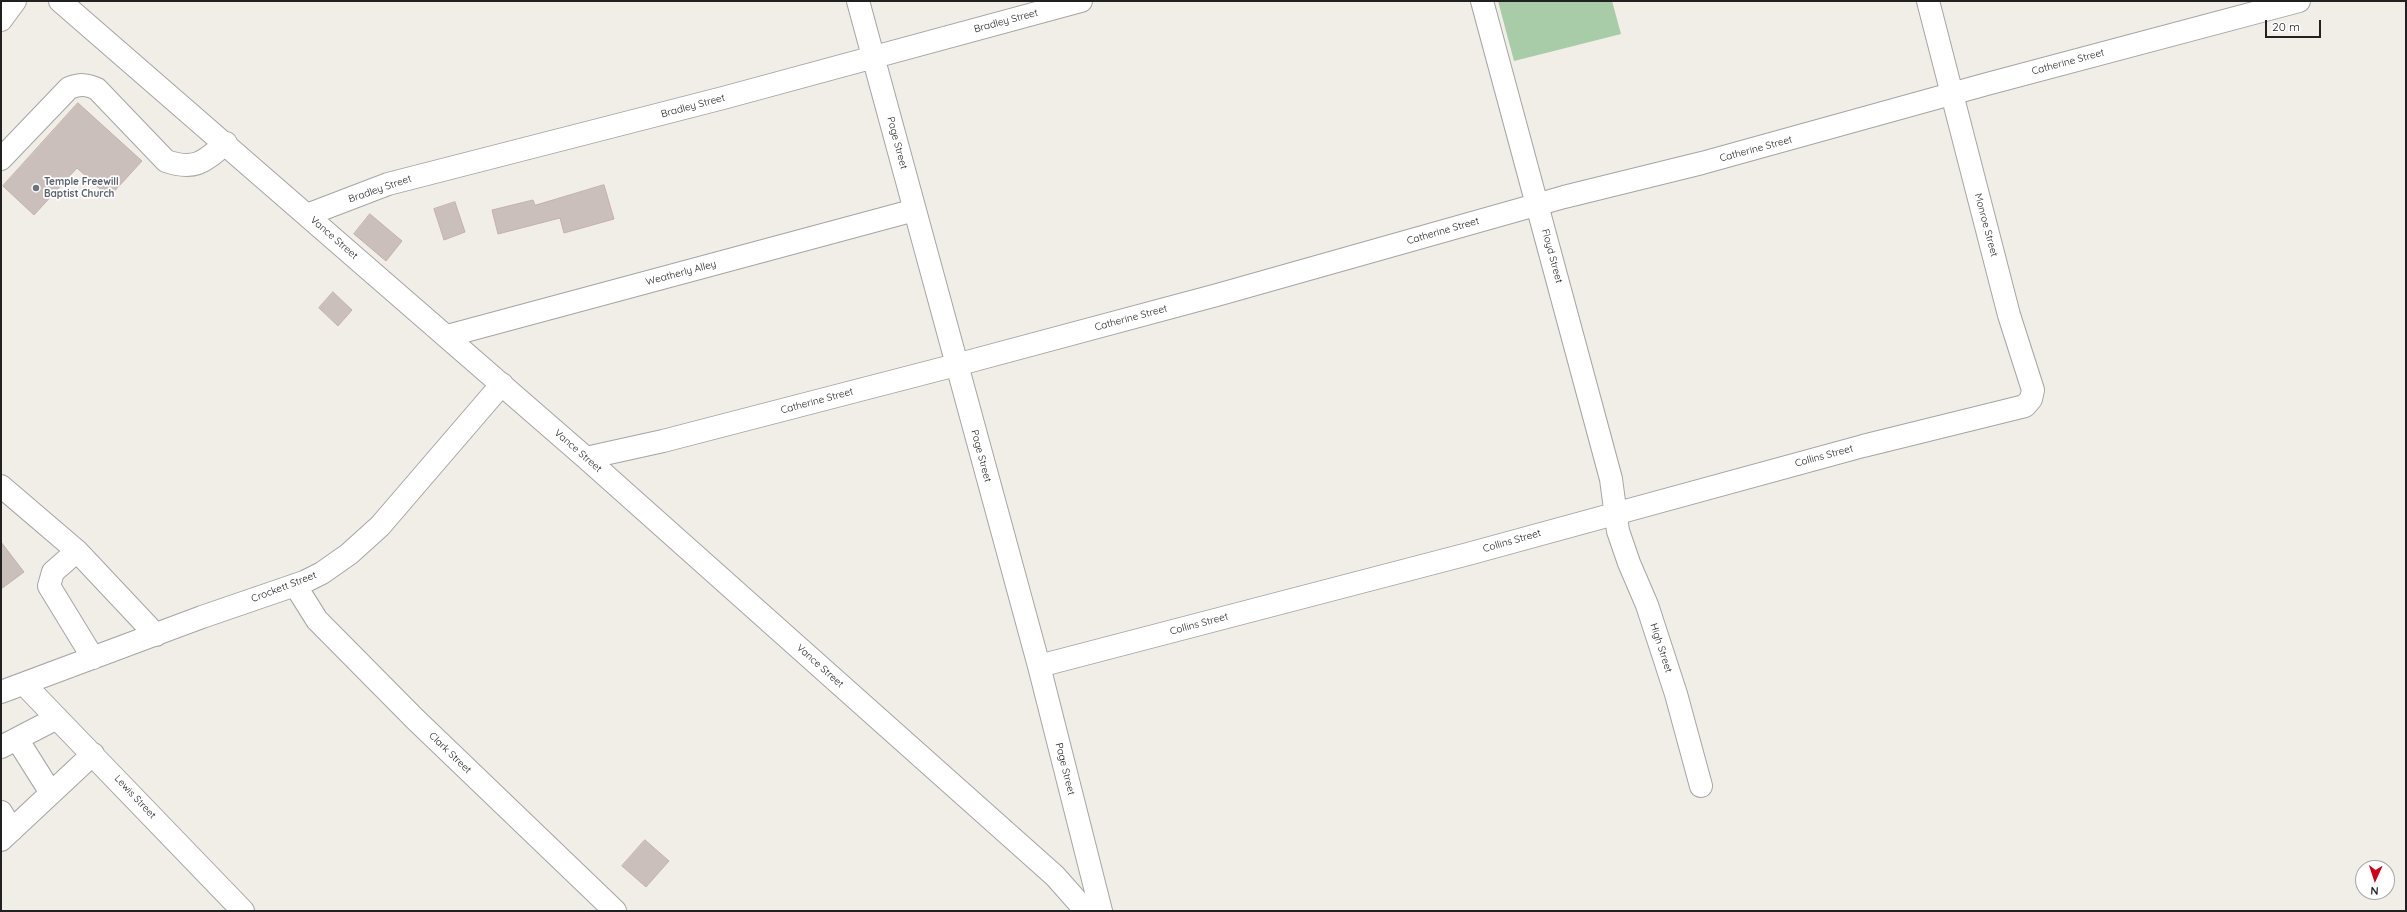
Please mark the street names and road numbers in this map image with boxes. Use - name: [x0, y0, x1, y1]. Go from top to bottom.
- street label: Bradley Street: [973, 7, 1039, 35]
- street label: Catherine Street: [2030, 47, 2106, 77]
- street label: Bradley Street: [660, 92, 726, 120]
- street label: Page Street: [884, 116, 910, 170]
- street label: Catherine Street: [1718, 134, 1794, 164]
- street label: Bradley Street: [347, 173, 413, 205]
- street label: Monroe Street: [1972, 192, 2000, 258]
- street label: Vance Street: [308, 214, 360, 262]
- street label: Catherine Street: [1405, 215, 1481, 247]
- street label: Floyd Street: [1539, 228, 1565, 284]
- street label: Weatherly Alley: [644, 258, 718, 288]
- street label: Catherine Street: [1093, 303, 1169, 333]
- street label: Catherine Street: [779, 386, 855, 416]
- street label: Vance Street: [552, 427, 604, 475]
- street label: Page Street: [968, 429, 994, 483]
- street label: Collins Street: [1794, 442, 1854, 470]
- street label: Collins Street: [1482, 527, 1542, 555]
- street label: Crockett Street: [250, 569, 318, 605]
- street label: Collins Street: [1169, 610, 1229, 638]
- street label: High Street: [1647, 622, 1675, 674]
- street label: Vance Street: [794, 642, 846, 690]
- street label: Clark Street: [426, 730, 474, 776]
- street label: Page Street: [1053, 741, 1077, 797]
- street label: Lewis Street: [112, 773, 158, 821]

